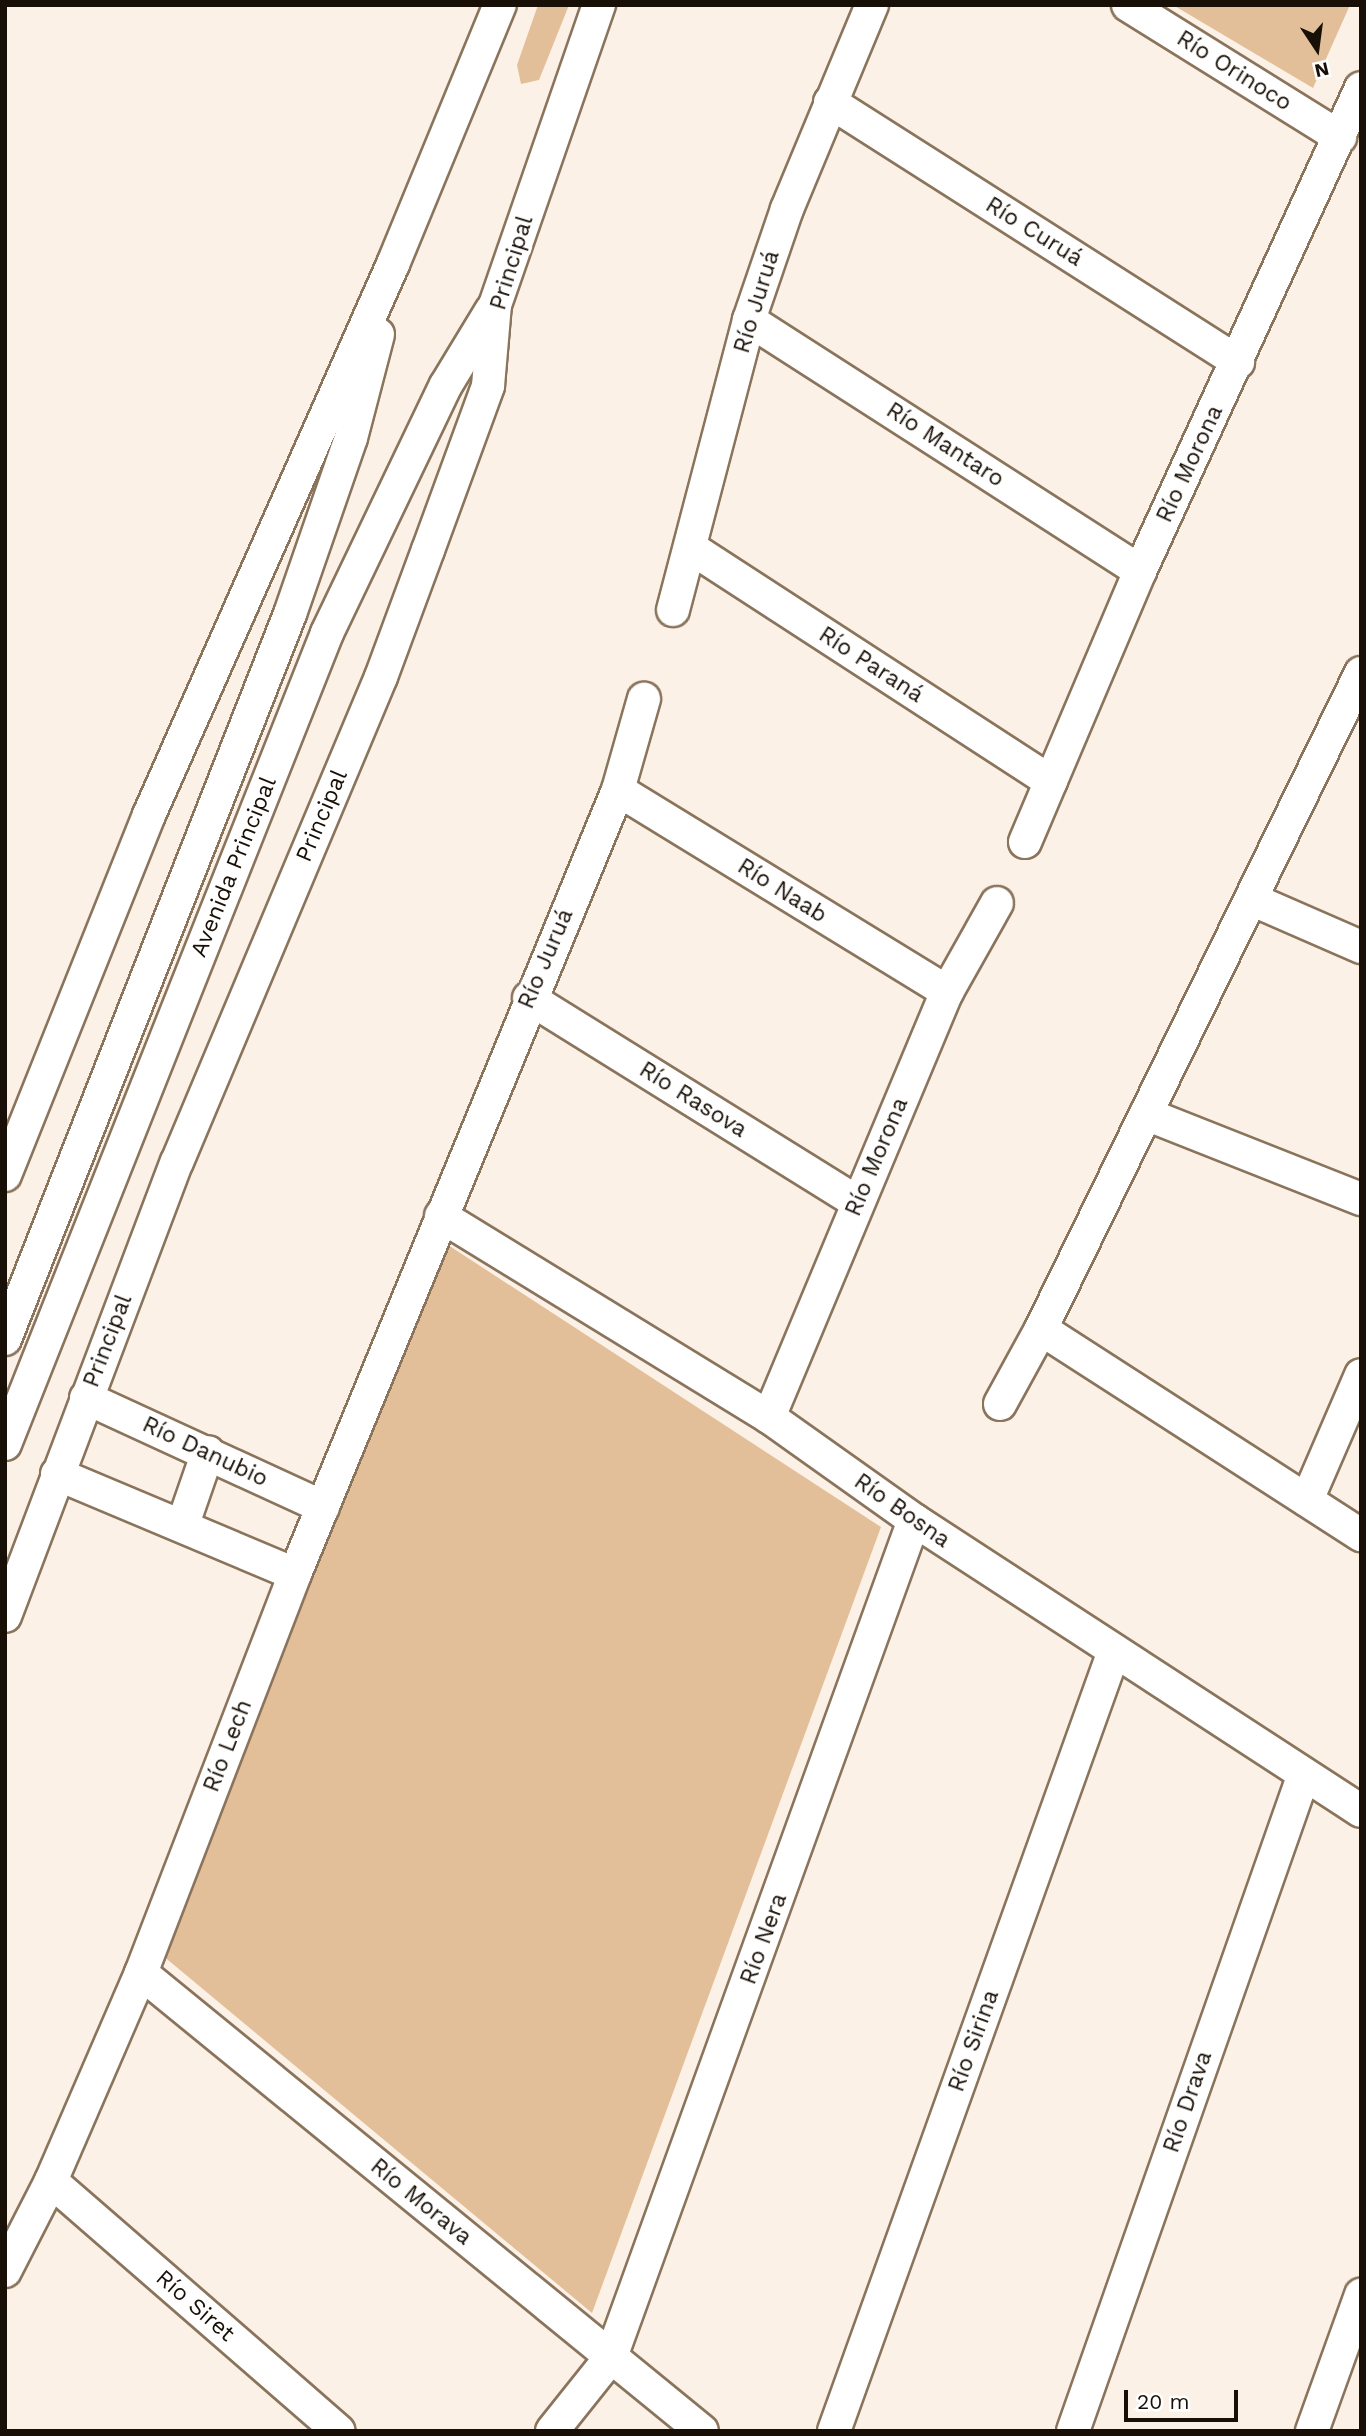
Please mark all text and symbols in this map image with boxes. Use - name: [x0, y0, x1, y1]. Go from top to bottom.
- north arrow: [1282, 14, 1352, 84]
- street label: Río Orinoco: [1171, 25, 1297, 117]
- text: N: [1312, 57, 1331, 83]
- street label: Río Curuá: [980, 191, 1088, 273]
- street label: Principal: [485, 212, 539, 314]
- street label: Río Juruá: [728, 247, 786, 357]
- street label: Río Mantaro: [881, 397, 1009, 493]
- street label: Río Morona: [1151, 401, 1229, 527]
- street label: Río Paraná: [813, 621, 929, 709]
- street label: Principal: [290, 766, 354, 866]
- street label: Avenida Principal: [185, 773, 283, 961]
- street label: Río Naab: [732, 853, 832, 929]
- street label: Río Juruá: [512, 905, 580, 1013]
- street label: Río Rasova: [634, 1056, 752, 1144]
- street label: Río Morona: [840, 1093, 914, 1221]
- street label: Principal: [78, 1291, 138, 1391]
- street label: Río Danubio: [138, 1411, 272, 1493]
- street label: Río Bosna: [849, 1468, 955, 1554]
- street label: Río Lech: [198, 1696, 258, 1796]
- street label: Río Nera: [735, 1890, 793, 1988]
- street label: Río Sirina: [943, 1986, 1005, 2096]
- street label: Río Drava: [1158, 2048, 1218, 2156]
- street label: Río Morava: [365, 2153, 477, 2251]
- street label: Río Siret: [150, 2264, 240, 2348]
- scale bar: [1128, 2376, 1242, 2420]
- text: 20 m: [1137, 2389, 1189, 2414]

